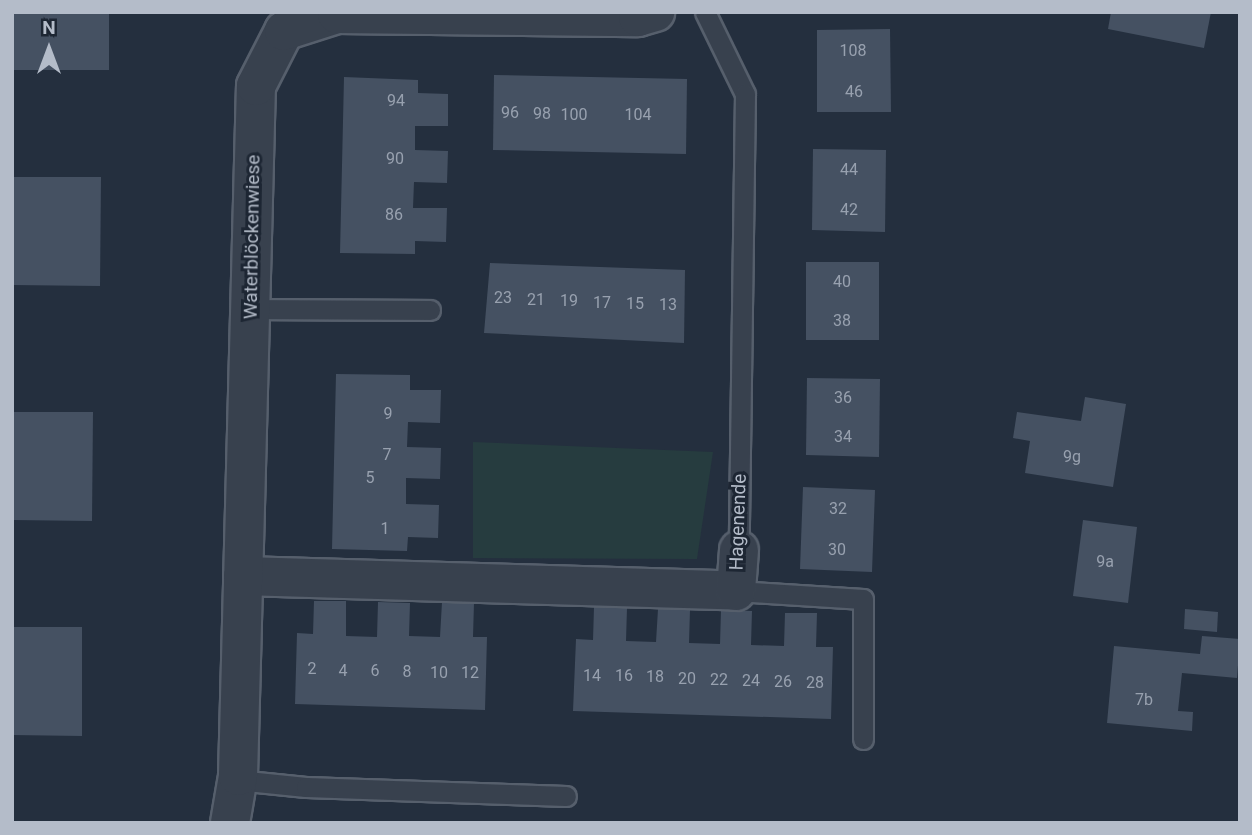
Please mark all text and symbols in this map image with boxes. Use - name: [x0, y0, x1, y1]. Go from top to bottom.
- north arrow: [14, 14, 84, 84]
- text: N: [42, 16, 56, 39]
- house number: 108: [840, 41, 866, 61]
- house number: 46: [845, 82, 863, 102]
- house number: 94: [387, 91, 405, 111]
- house number: 96: [501, 103, 519, 123]
- house number: 98: [533, 104, 551, 124]
- house number: 100: [561, 105, 587, 125]
- house number: 104: [625, 105, 651, 125]
- house number: 90: [386, 149, 404, 169]
- street label: Waterblöckenwiese: [239, 155, 265, 319]
- house number: 44: [840, 160, 858, 180]
- house number: 42: [840, 200, 858, 220]
- house number: 86: [385, 205, 403, 225]
- house number: 40: [833, 272, 851, 292]
- house number: 23: [494, 288, 512, 308]
- house number: 21: [527, 290, 545, 310]
- house number: 19: [560, 291, 578, 311]
- house number: 17: [593, 293, 611, 313]
- house number: 15: [626, 294, 644, 314]
- house number: 13: [659, 295, 677, 315]
- house number: 38: [833, 311, 851, 331]
- house number: 36: [834, 388, 852, 408]
- house number: 9: [384, 404, 392, 424]
- house number: 34: [834, 427, 852, 447]
- house number: 7: [383, 445, 391, 465]
- house number: 9g: [1063, 447, 1081, 467]
- house number: 5: [366, 468, 374, 488]
- street label: Hagenende: [725, 473, 751, 571]
- house number: 32: [829, 499, 847, 519]
- house number: 1: [381, 519, 389, 539]
- house number: 30: [828, 540, 846, 560]
- house number: 9a: [1096, 552, 1114, 572]
- house number: 2: [308, 659, 316, 679]
- house number: 4: [339, 661, 347, 681]
- house number: 6: [371, 661, 379, 681]
- house number: 8: [403, 662, 411, 682]
- house number: 10: [430, 663, 448, 683]
- house number: 12: [461, 663, 479, 683]
- house number: 14: [583, 666, 601, 686]
- house number: 16: [615, 666, 633, 686]
- house number: 18: [646, 667, 664, 687]
- house number: 20: [678, 669, 696, 689]
- house number: 22: [710, 670, 728, 690]
- house number: 24: [742, 671, 760, 691]
- house number: 26: [774, 672, 792, 692]
- house number: 28: [806, 673, 824, 693]
- house number: 7b: [1135, 690, 1153, 710]

